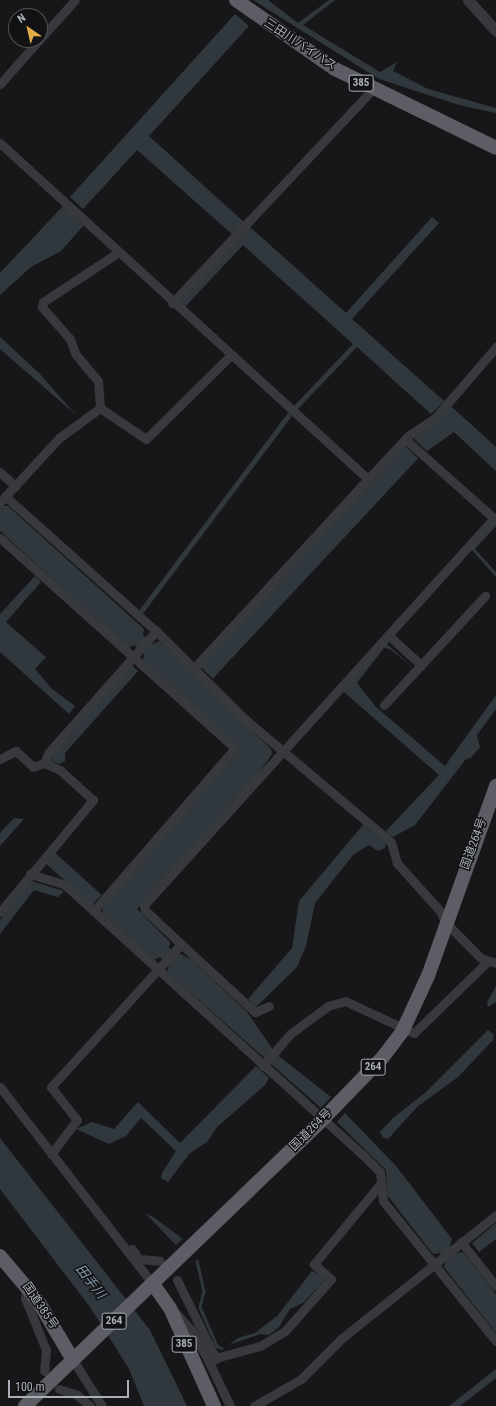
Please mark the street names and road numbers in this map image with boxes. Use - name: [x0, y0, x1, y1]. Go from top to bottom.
- street label: 三田川バイパス: [261, 16, 339, 74]
- road number: 385: [348, 74, 374, 92]
- street label: 国道264号: [458, 816, 490, 872]
- road number: 264: [360, 1058, 386, 1076]
- street label: 国道264号: [287, 1106, 335, 1154]
- street label: 国道385号: [19, 1280, 61, 1332]
- road number: 264: [101, 1312, 127, 1330]
- road number: 385: [171, 1335, 197, 1353]

